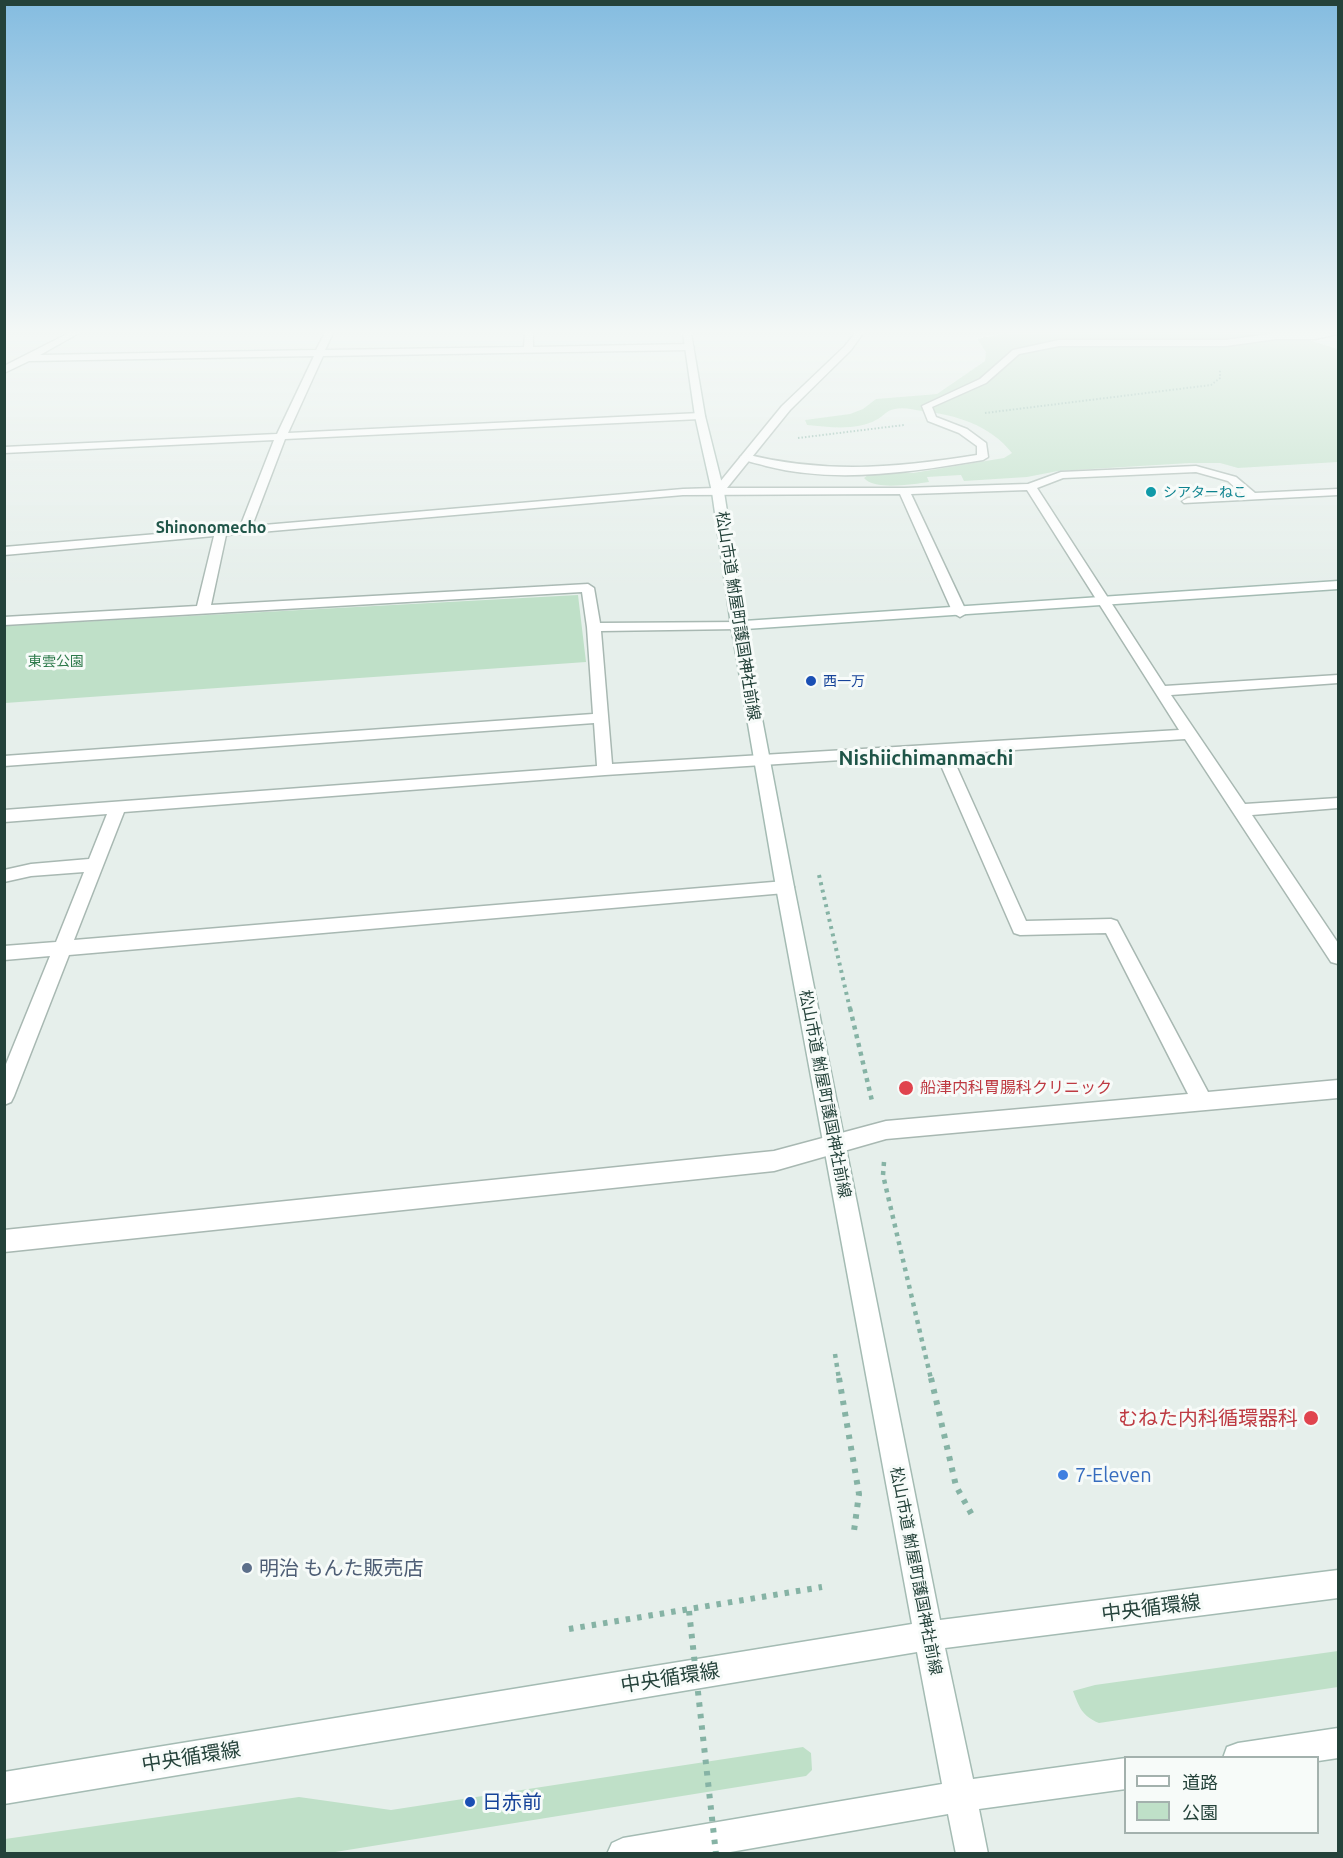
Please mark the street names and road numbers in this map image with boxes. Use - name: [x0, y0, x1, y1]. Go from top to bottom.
- street label: 松山市道 鮒屋町護国神社前線: [712, 510, 764, 722]
- street label: 松山市道 鮒屋町護国神社前線: [795, 988, 855, 1200]
- street label: 松山市道 鮒屋町護国神社前線: [886, 1465, 946, 1677]
- street label: 中央循環線: [1100, 1590, 1202, 1626]
- street label: 中央循環線: [619, 1658, 721, 1698]
- street label: 中央循環線: [140, 1737, 242, 1777]

